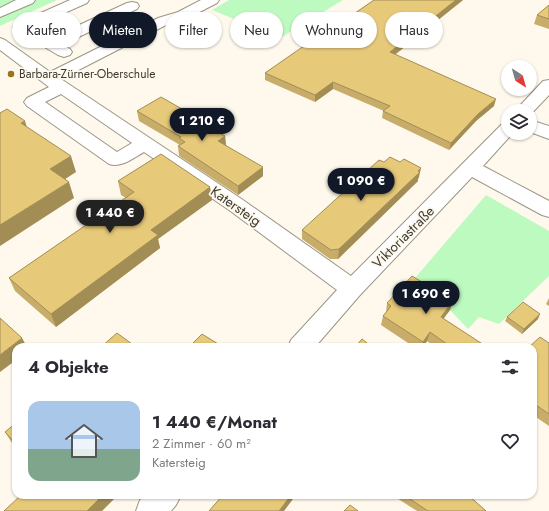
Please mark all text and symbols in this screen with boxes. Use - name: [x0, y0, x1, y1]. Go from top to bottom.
- chip: Kaufen: [12, 12, 81, 48]
- chip: Mieten: [89, 12, 157, 48]
- chip: Filter: [165, 12, 222, 48]
- chip: Neu: [230, 12, 283, 48]
- chip: Wohnung: [291, 12, 377, 48]
- chip: Haus: [385, 12, 443, 48]
- north arrow: [501, 60, 537, 96]
- map controls: [501, 60, 537, 140]
- place label: Barbara-Zürner-Oberschule: [19, 65, 155, 83]
- marker: Barbara-Zürner-Oberschule: [6, 69, 16, 79]
- button: layers: [501, 104, 537, 140]
- pin: 1 210 €: [165, 108, 239, 142]
- text: 1 210 €: [179, 111, 225, 130]
- pin: 1 090 €: [324, 168, 398, 202]
- text: 1 090 €: [337, 171, 385, 190]
- street label: Katersteig: [207, 181, 265, 231]
- pin: 1 440 €: [73, 200, 147, 234]
- street label: Viktoriastraße: [367, 201, 439, 273]
- text: 1 440 €: [85, 203, 135, 222]
- pin: 1 690 €: [389, 281, 463, 315]
- text: 1 690 €: [402, 284, 450, 303]
- text: 4 Objekte: [28, 355, 109, 379]
- icon: filters: [499, 356, 521, 378]
- text: 1 440 €/Monat: [152, 410, 277, 434]
- icon: home: [60, 417, 108, 465]
- icon: heart: [499, 430, 521, 452]
- text: 2 Zimmer · 60 m²: [152, 434, 251, 453]
- text: Katersteig: [152, 453, 206, 472]

